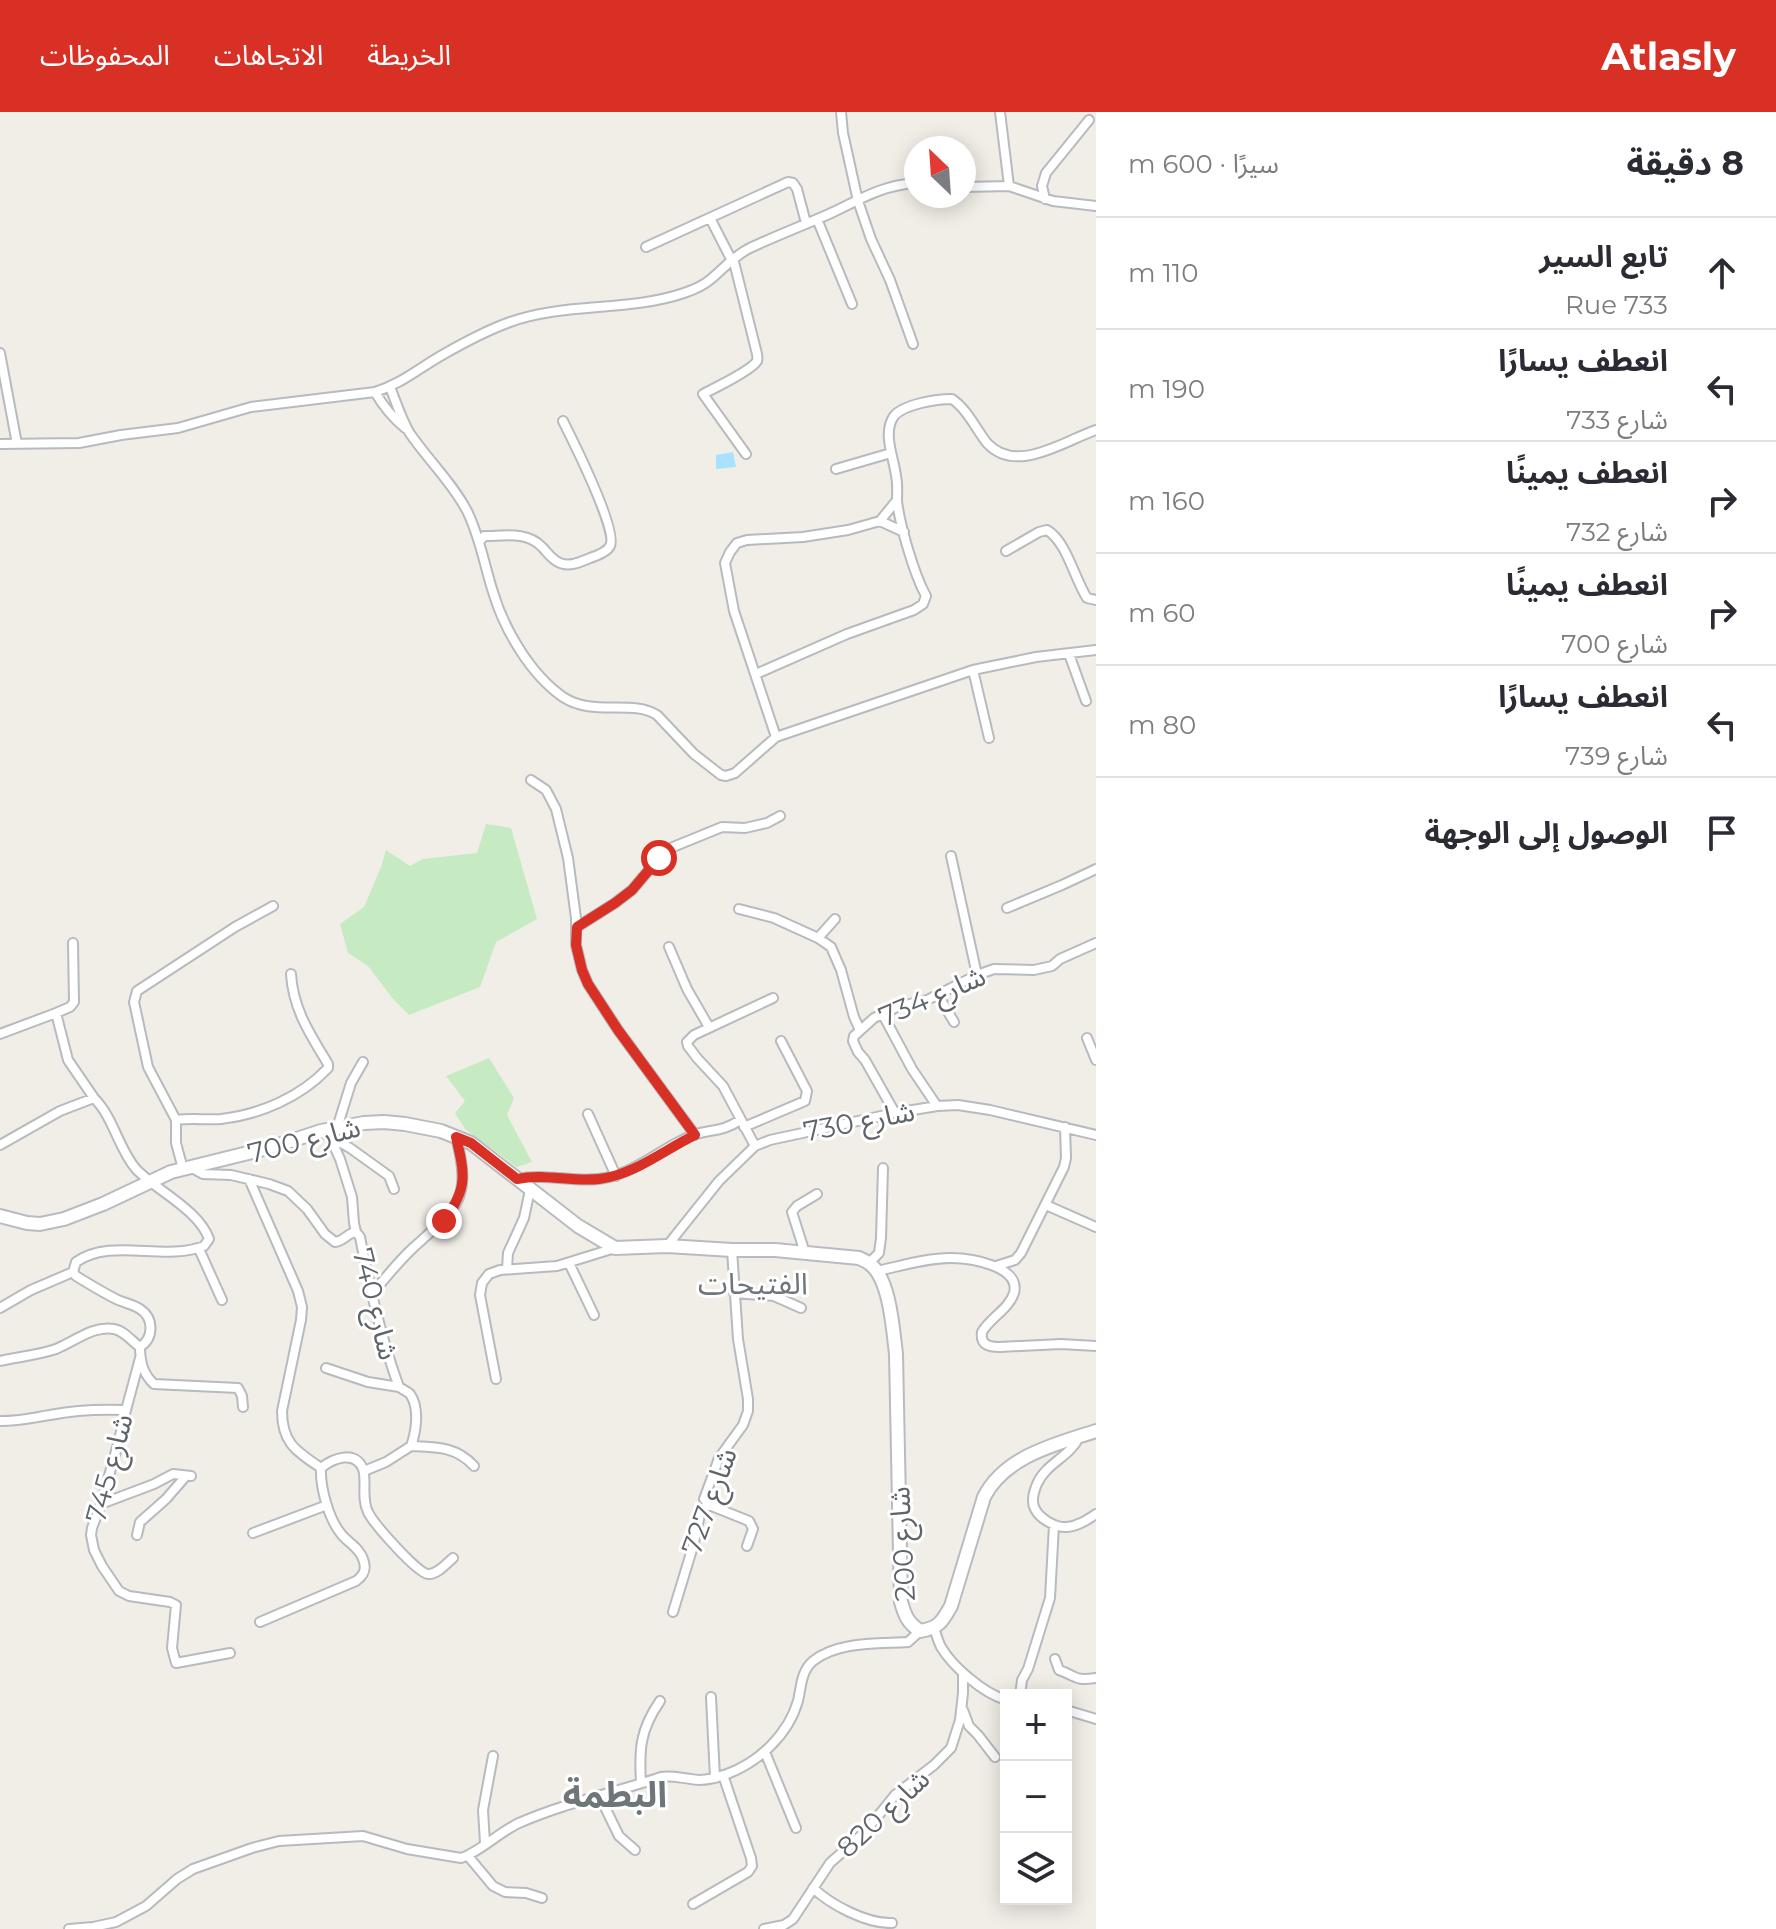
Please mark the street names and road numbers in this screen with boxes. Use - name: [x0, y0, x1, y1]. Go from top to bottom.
- street label: شارع 734: [874, 958, 992, 1037]
- street label: شارع 730: [801, 1094, 918, 1152]
- street label: شارع 700: [244, 1110, 365, 1174]
- street label: شارع 740: [342, 1245, 406, 1364]
- street label: شارع 745: [78, 1410, 144, 1527]
- street label: شارع 727: [674, 1443, 748, 1560]
- street label: شارع 200: [882, 1486, 926, 1602]
- street label: شارع 820: [830, 1762, 939, 1867]

